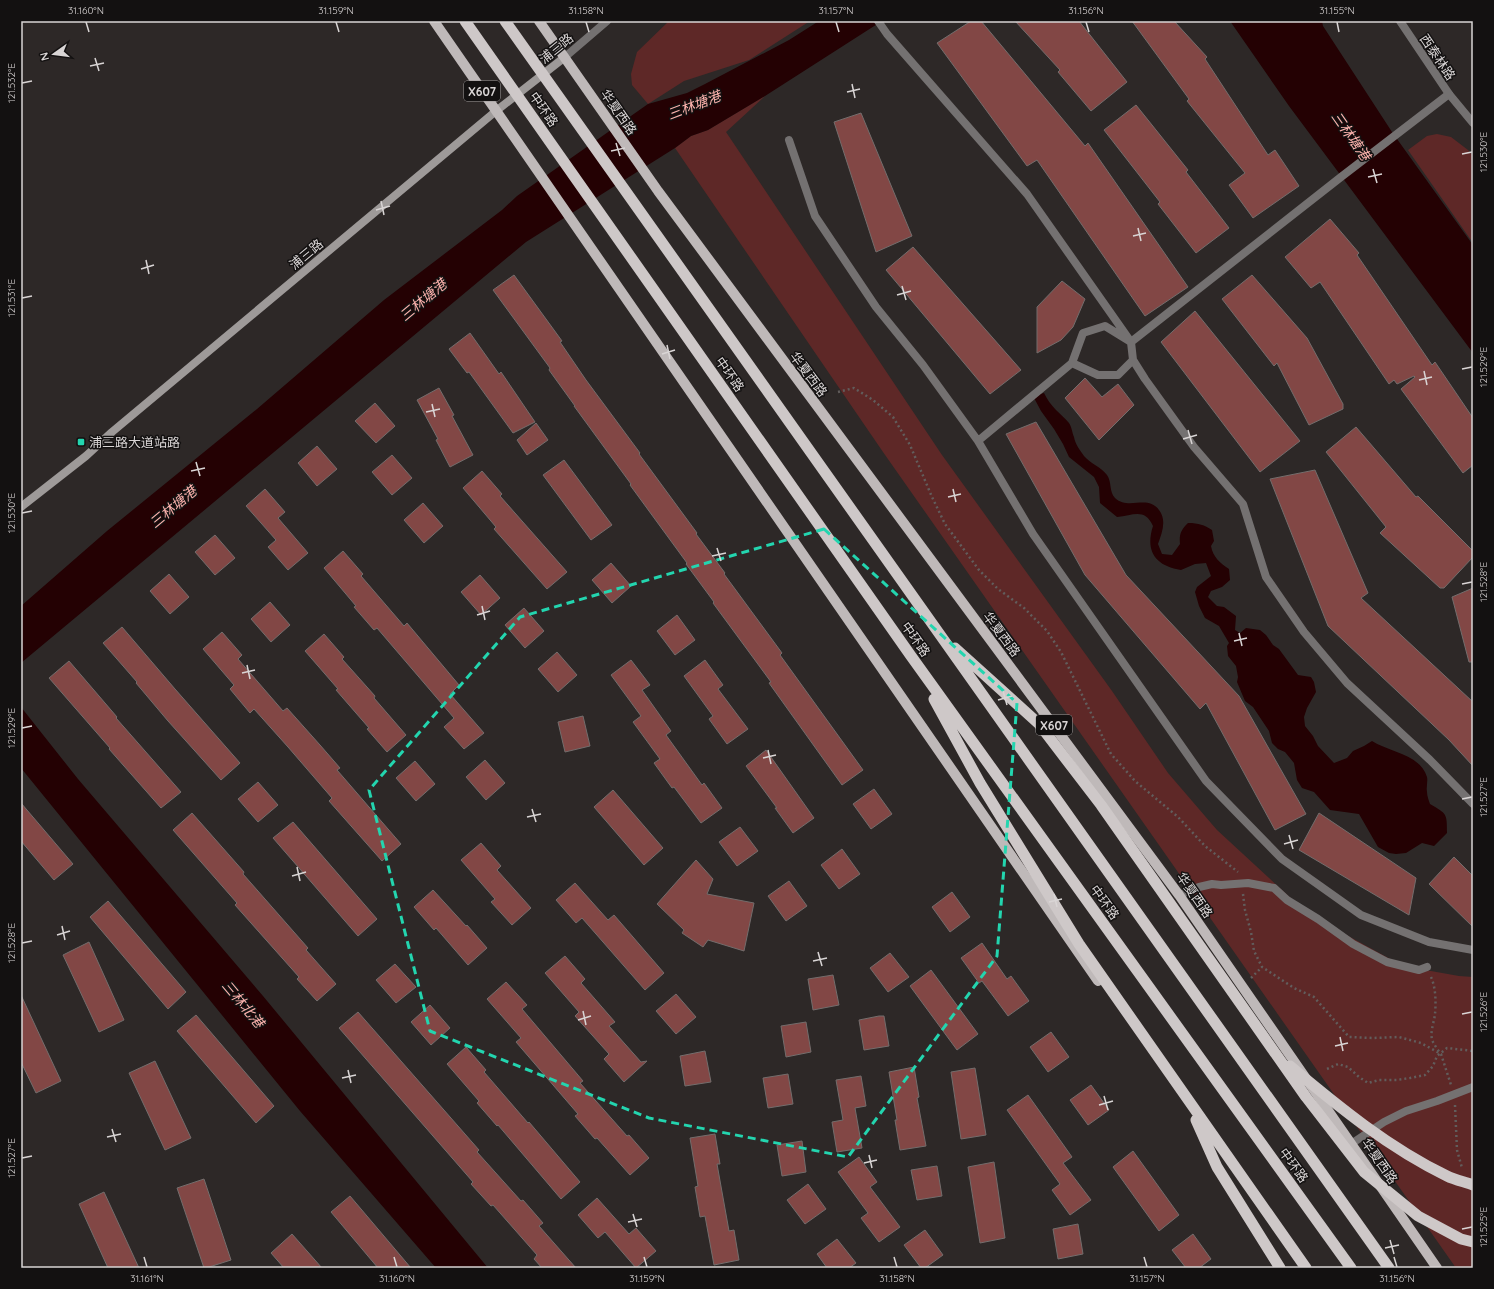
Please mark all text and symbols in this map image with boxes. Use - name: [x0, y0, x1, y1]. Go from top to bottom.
- text: 31.160°N: [68, 4, 104, 17]
- text: 31.159°N: [318, 4, 354, 17]
- text: 31.158°N: [568, 4, 604, 17]
- text: 31.157°N: [818, 4, 854, 17]
- text: 31.156°N: [1068, 4, 1104, 17]
- text: 31.155°N: [1319, 4, 1355, 17]
- street label: 浦三路: [536, 30, 576, 66]
- street label: 西泰林路: [1417, 31, 1459, 83]
- north arrow: [34, 34, 74, 74]
- text: N: [37, 51, 52, 62]
- text: 121.532°E: [5, 63, 18, 103]
- road number: X607: [464, 81, 500, 101]
- street label: 华夏西路: [598, 86, 640, 138]
- water label: 三林塘港: [665, 86, 725, 123]
- street label: 中环路: [526, 88, 562, 130]
- water label: 三林塘港: [1328, 108, 1376, 166]
- text: 121.530°E: [1477, 131, 1490, 172]
- street label: 浦三路: [286, 235, 326, 273]
- water label: 三林塘港: [396, 274, 452, 325]
- text: 121.531°E: [5, 279, 18, 317]
- text: 121.529°E: [1477, 347, 1490, 387]
- street label: 华夏西路: [787, 348, 831, 400]
- street label: 中环路: [712, 353, 748, 395]
- place label: 浦三路大道站路: [89, 434, 180, 450]
- marker: 浦三路大道站路: [76, 437, 86, 447]
- water label: 三林塘港: [146, 481, 202, 532]
- text: 121.530°E: [5, 492, 18, 533]
- text: 121.528°E: [1477, 562, 1490, 602]
- street label: 华夏西路: [980, 608, 1024, 660]
- street label: 中环路: [898, 618, 934, 660]
- text: 121.529°E: [5, 708, 18, 748]
- road number: X607: [1036, 715, 1072, 735]
- text: 121.527°E: [1477, 777, 1490, 817]
- street label: 华夏西路: [1174, 869, 1216, 921]
- street label: 中环路: [1087, 882, 1123, 922]
- text: 121.528°E: [5, 923, 18, 963]
- water label: 三林北港: [218, 977, 269, 1033]
- text: 121.526°E: [1477, 992, 1490, 1032]
- street label: 华夏西路: [1359, 1135, 1401, 1187]
- text: 121.527°E: [5, 1138, 18, 1178]
- street label: 中环路: [1276, 1145, 1312, 1185]
- text: 121.525°E: [1477, 1207, 1490, 1247]
- text: 31.161°N: [130, 1272, 164, 1285]
- text: 31.160°N: [379, 1272, 415, 1285]
- text: 31.159°N: [629, 1272, 665, 1285]
- text: 31.158°N: [879, 1272, 915, 1285]
- text: 31.157°N: [1129, 1272, 1165, 1285]
- text: 31.156°N: [1379, 1272, 1415, 1285]

